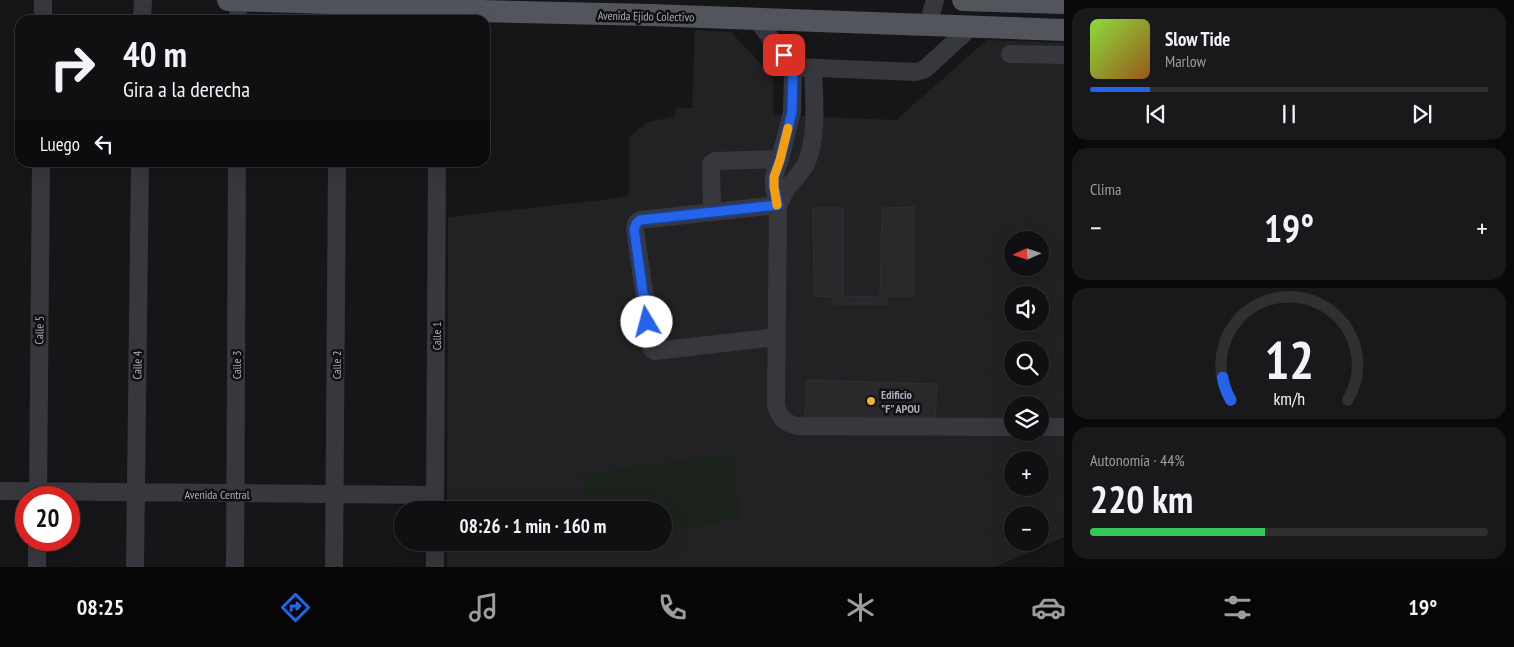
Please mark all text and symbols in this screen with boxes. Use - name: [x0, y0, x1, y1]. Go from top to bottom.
- street label: Avenida Ejido Colectivo: [598, 8, 694, 24]
- text: Slow Tide: [1165, 27, 1230, 51]
- text: 40 m: [123, 31, 187, 77]
- pin: [763, 34, 805, 76]
- icon: right: [40, 35, 105, 100]
- icon: arrive: [770, 41, 798, 69]
- text: Marlow: [1165, 51, 1206, 71]
- text: Gira a la derecha: [123, 75, 250, 103]
- icon: previous: [1142, 100, 1170, 128]
- icon: pause: [1275, 100, 1303, 128]
- icon: next: [1408, 100, 1436, 128]
- icon: left: [90, 130, 118, 158]
- text: Luego: [40, 132, 80, 156]
- text: Clima: [1090, 179, 1121, 199]
- text: 19°: [1264, 203, 1314, 252]
- text: −: [1090, 209, 1102, 246]
- text: +: [1476, 209, 1488, 246]
- north arrow: [1004, 231, 1049, 276]
- map controls: [1004, 231, 1049, 551]
- button: sound: [1004, 286, 1049, 331]
- position arrow: [620, 295, 672, 347]
- street label: Calle 5: [31, 316, 47, 344]
- street label: Calle 1: [429, 322, 444, 350]
- text: 12: [1264, 326, 1314, 393]
- button: search: [1004, 341, 1049, 386]
- street label: Calle 4: [129, 350, 145, 379]
- street label: Calle 3: [229, 351, 244, 379]
- street label: Calle 2: [329, 351, 344, 379]
- place label: Edificio "F" APOU: [881, 387, 920, 416]
- text: km/h: [1273, 387, 1305, 410]
- marker: Edificio "F" APOU: [865, 395, 877, 407]
- button: layers: [1004, 396, 1049, 441]
- text: Autonomía · 44%: [1090, 450, 1185, 470]
- button: +: [1004, 451, 1049, 496]
- text: 220 km: [1090, 474, 1193, 523]
- speed limit sign: 20: [15, 486, 80, 551]
- street label: Avenida Central: [185, 487, 250, 502]
- button: −: [1004, 506, 1049, 551]
- text: 08:26 · 1 min · 160 m: [460, 514, 606, 538]
- icon: directions: [278, 590, 313, 625]
- icon: music: [466, 590, 501, 625]
- icon: phone: [655, 590, 690, 625]
- icon: climate: [843, 590, 878, 625]
- icon: car: [1031, 590, 1066, 625]
- icon: filters: [1220, 590, 1255, 625]
- text: 08:25: [77, 593, 124, 621]
- text: 19°: [1408, 593, 1437, 621]

